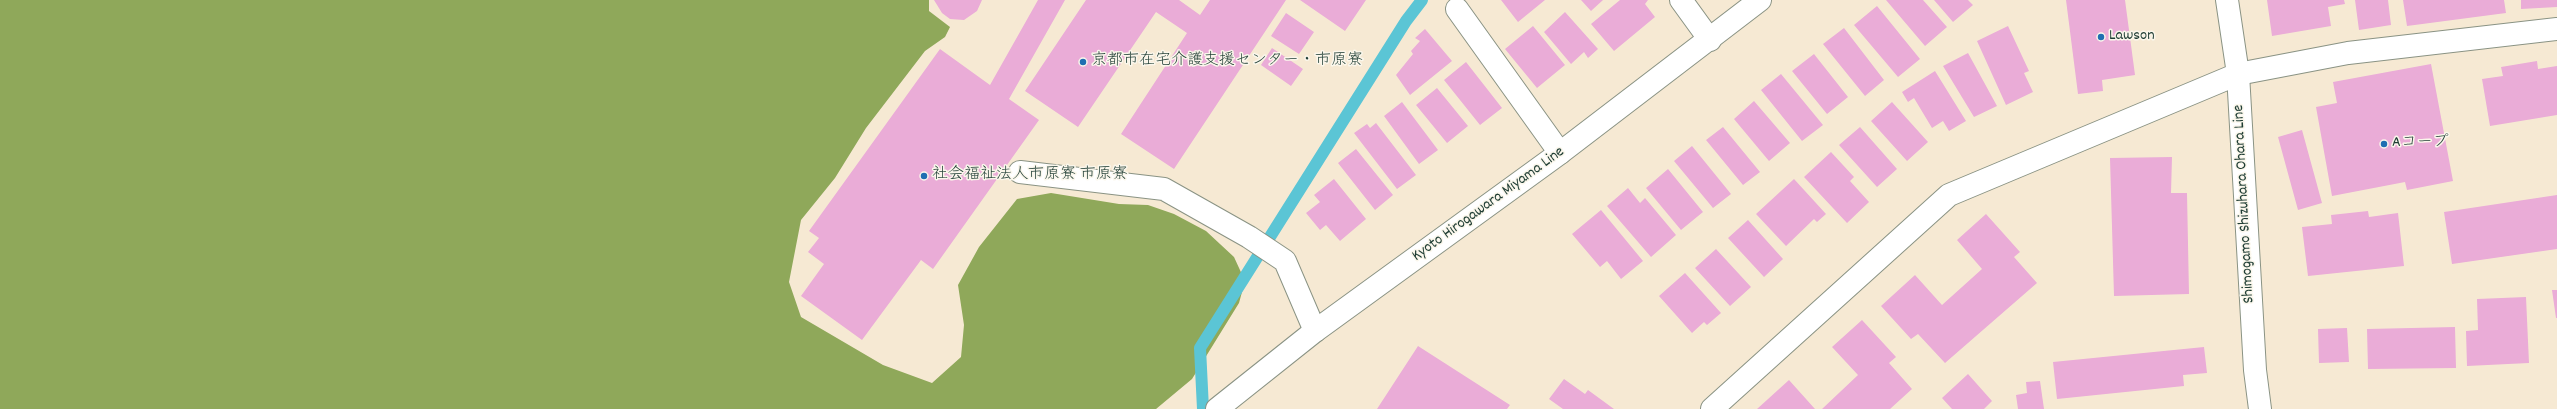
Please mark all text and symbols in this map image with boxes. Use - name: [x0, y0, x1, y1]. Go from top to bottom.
- place label: Lawson: [2109, 27, 2155, 47]
- marker: Lawson: [2096, 32, 2106, 42]
- place label: 京都市在宅介護支援センター・市原寮: [1091, 52, 1363, 72]
- marker: 京都市在宅介護支援センター・市原寮: [1078, 57, 1088, 67]
- street label: Shimogamo Shizuhara Ohara Line: [2230, 104, 2260, 304]
- place label: Aコープ: [2392, 134, 2449, 154]
- marker: Aコープ: [2379, 139, 2389, 149]
- street label: Kyoto Hirogawara Miyama Line: [1409, 143, 1569, 267]
- place label: 社会福祉法人市原寮 市原寮: [932, 166, 1128, 186]
- marker: 社会福祉法人市原寮 市原寮: [919, 171, 929, 181]

